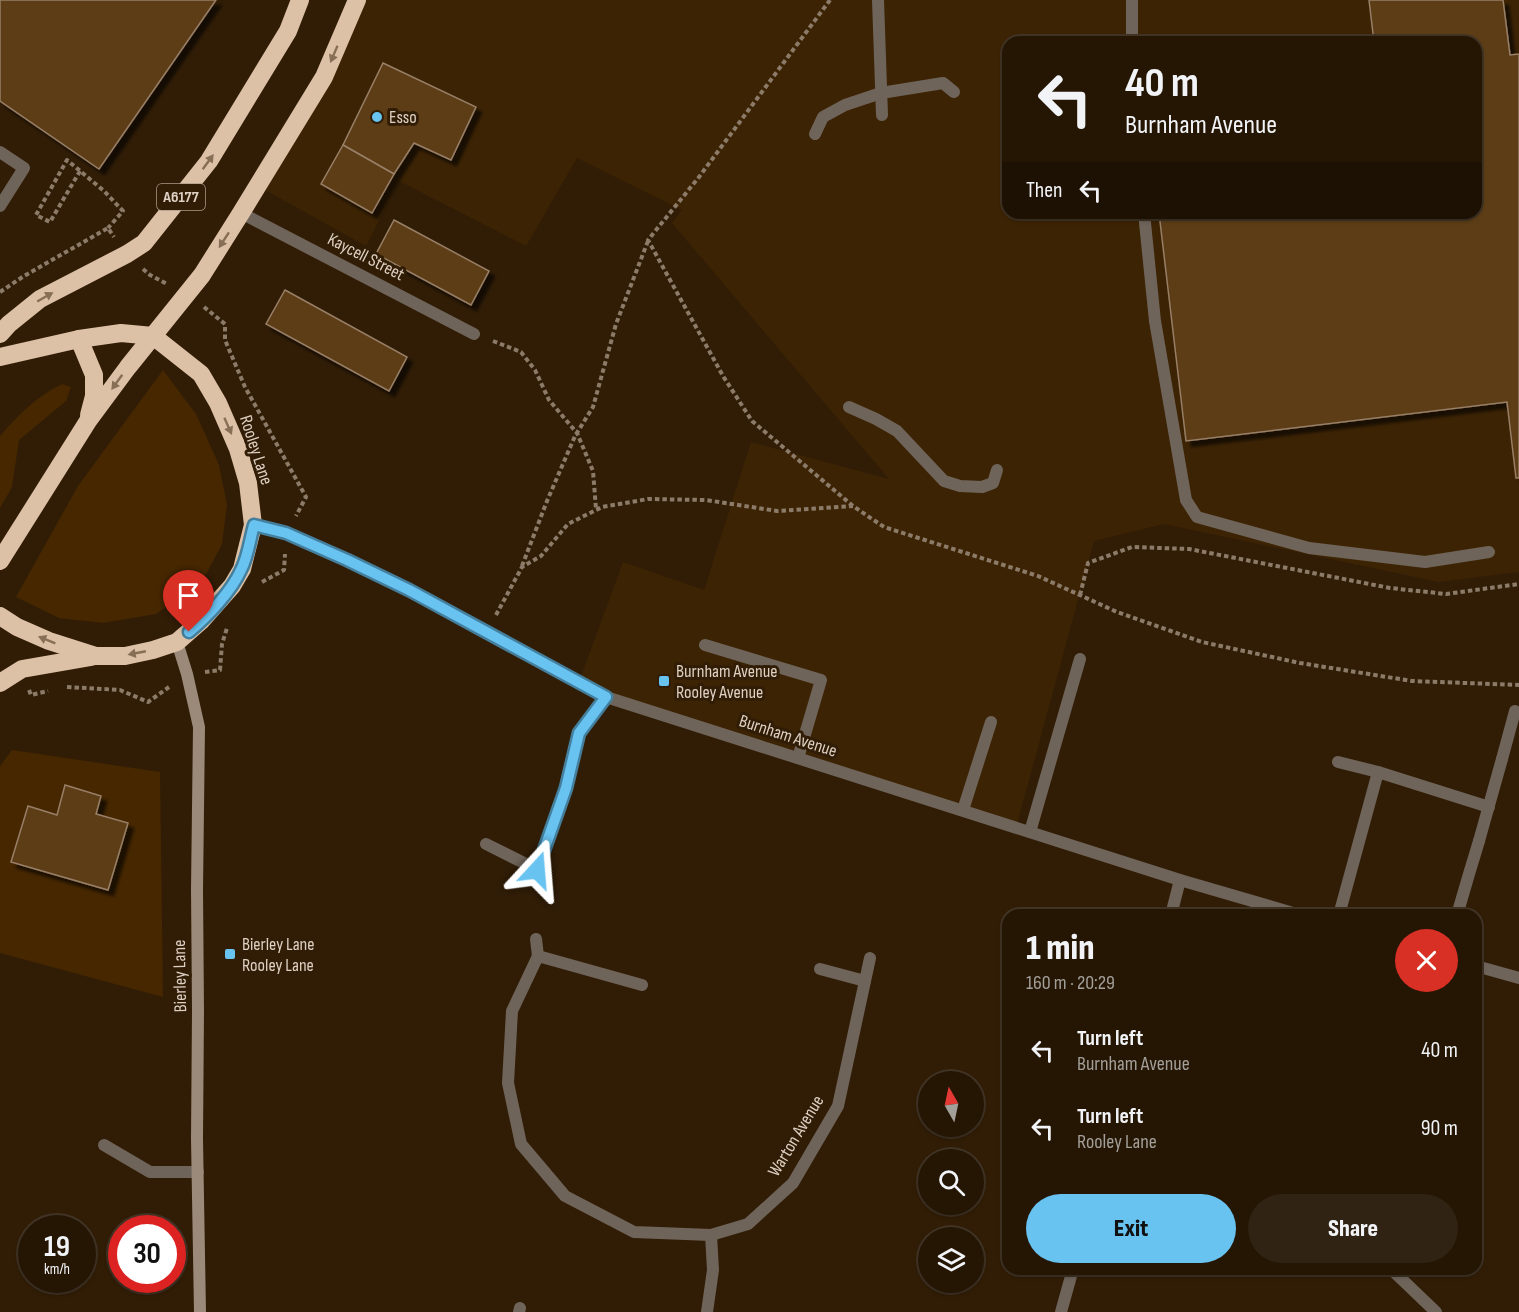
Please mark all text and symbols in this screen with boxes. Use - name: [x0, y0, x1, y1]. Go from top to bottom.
- one-way arrow: [329, 45, 338, 63]
- text: 40 m: [1125, 58, 1199, 109]
- icon: left: [1026, 60, 1104, 138]
- place label: Esso: [389, 107, 417, 128]
- text: Burnham Avenue: [1125, 109, 1277, 141]
- marker: Esso: [370, 110, 384, 124]
- one-way arrow: [202, 155, 214, 171]
- icon: left: [1074, 174, 1107, 207]
- text: Then: [1026, 177, 1062, 204]
- road number: A6177: [157, 184, 205, 210]
- street label: Kaycell Street: [324, 229, 408, 286]
- one-way arrow: [219, 232, 230, 248]
- one-way arrow: [37, 292, 54, 302]
- one-way arrow: [111, 373, 123, 389]
- street label: Rooley Lane: [235, 413, 277, 487]
- one-way arrow: [223, 417, 233, 435]
- pin: [163, 570, 214, 632]
- icon: arrive: [172, 579, 205, 612]
- one-way arrow: [37, 635, 55, 645]
- one-way arrow: [127, 649, 146, 658]
- place label: Burnham Avenue Rooley Avenue: [676, 661, 777, 703]
- marker: Burnham Avenue Rooley Avenue: [657, 674, 671, 688]
- street label: Burnham Avenue: [737, 710, 839, 762]
- position arrow: [505, 838, 569, 902]
- text: 1 min: [1026, 927, 1094, 970]
- button: close: [1395, 929, 1458, 992]
- place label: Bierley Lane Rooley Lane: [242, 934, 315, 976]
- street label: Bierley Lane: [169, 940, 191, 1012]
- marker: Bierley Lane Rooley Lane: [223, 947, 237, 961]
- text: 160 m · 20:29: [1026, 971, 1115, 995]
- text: Turn left: [1077, 1025, 1143, 1052]
- icon: left: [1026, 1034, 1059, 1067]
- text: 40 m: [1421, 1037, 1458, 1064]
- text: Burnham Avenue: [1077, 1052, 1190, 1076]
- north arrow: [918, 1071, 984, 1137]
- map controls: [918, 1071, 984, 1293]
- street label: Warton Avenue: [764, 1092, 828, 1180]
- text: Turn left: [1077, 1103, 1143, 1130]
- icon: left: [1026, 1112, 1059, 1145]
- text: 90 m: [1421, 1115, 1458, 1142]
- text: Rooley Lane: [1077, 1130, 1157, 1154]
- button: search: [918, 1149, 984, 1215]
- button: Exit: [1026, 1194, 1236, 1263]
- button: Share: [1248, 1194, 1458, 1263]
- speed limit sign: 30: [108, 1215, 186, 1293]
- button: layers: [918, 1227, 984, 1293]
- text: 19: [44, 1229, 70, 1265]
- text: km/h: [44, 1260, 70, 1279]

